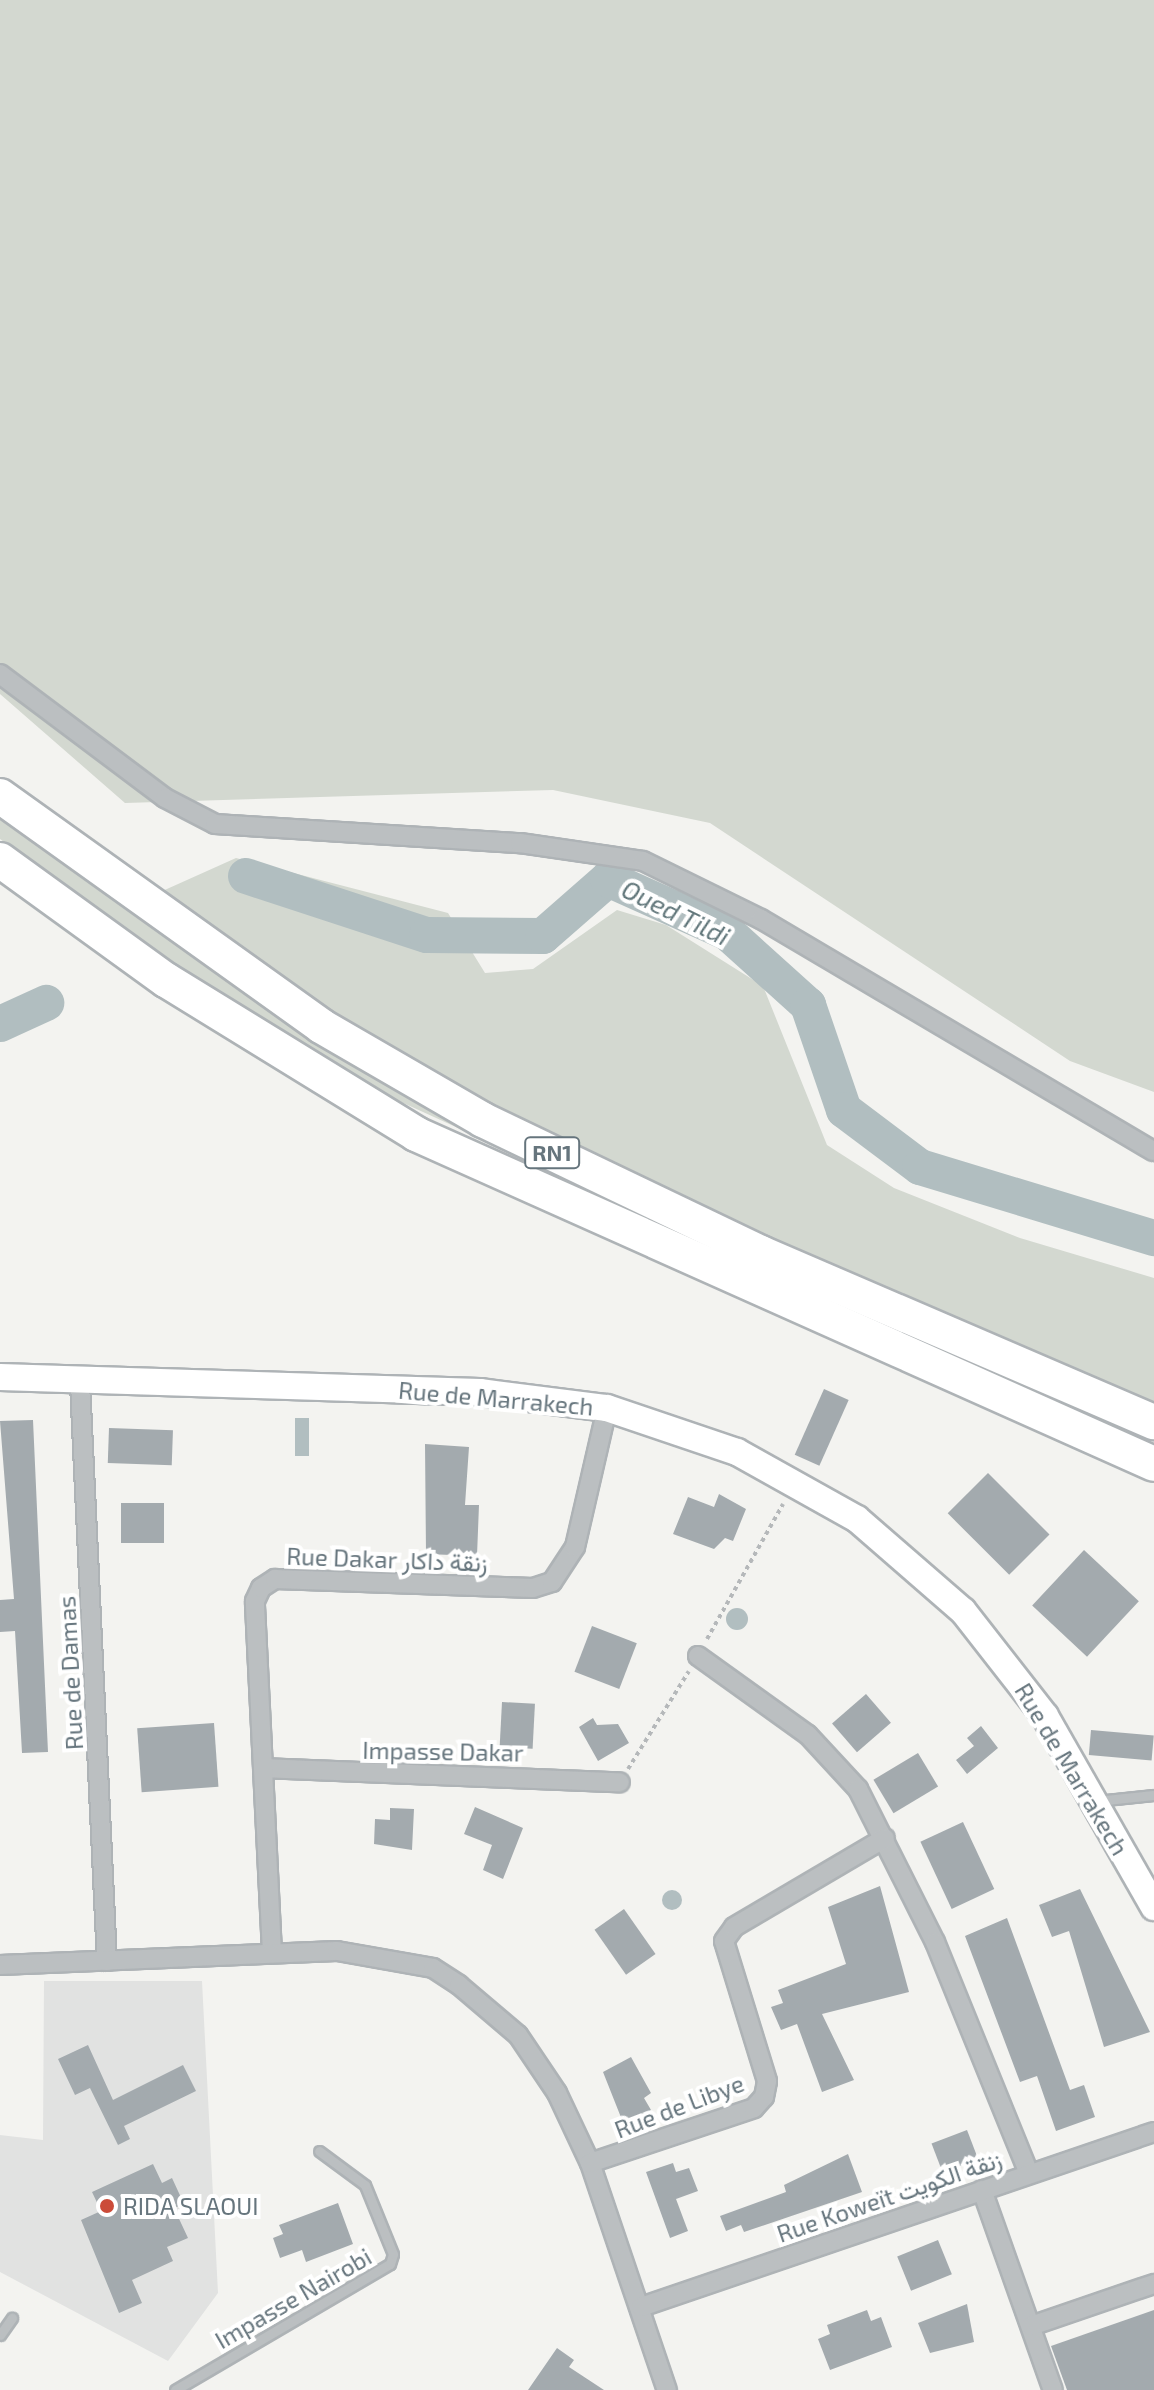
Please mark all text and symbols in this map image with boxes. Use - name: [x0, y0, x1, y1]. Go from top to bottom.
- water label: Oued Tildi: [617, 872, 735, 952]
- road number: RN1: [524, 1135, 580, 1171]
- street label: Rue de Marrakech: [397, 1375, 595, 1421]
- street label: Rue Dakar زنقة داكار: [286, 1541, 488, 1577]
- street label: Rue de Damas: [52, 1595, 88, 1751]
- street label: Rue de Marrakech: [1009, 1678, 1135, 1860]
- street label: Impasse Dakar: [362, 1735, 524, 1767]
- street label: Rue de Libye: [610, 2068, 748, 2144]
- street label: Rue Koweït زنقة الكويت: [773, 2144, 1005, 2248]
- place label: RIDA SLAOUI: [123, 2192, 259, 2220]
- marker: RIDA SLAOUI: [98, 2197, 116, 2215]
- street label: Impasse Nairobi: [210, 2242, 376, 2354]

